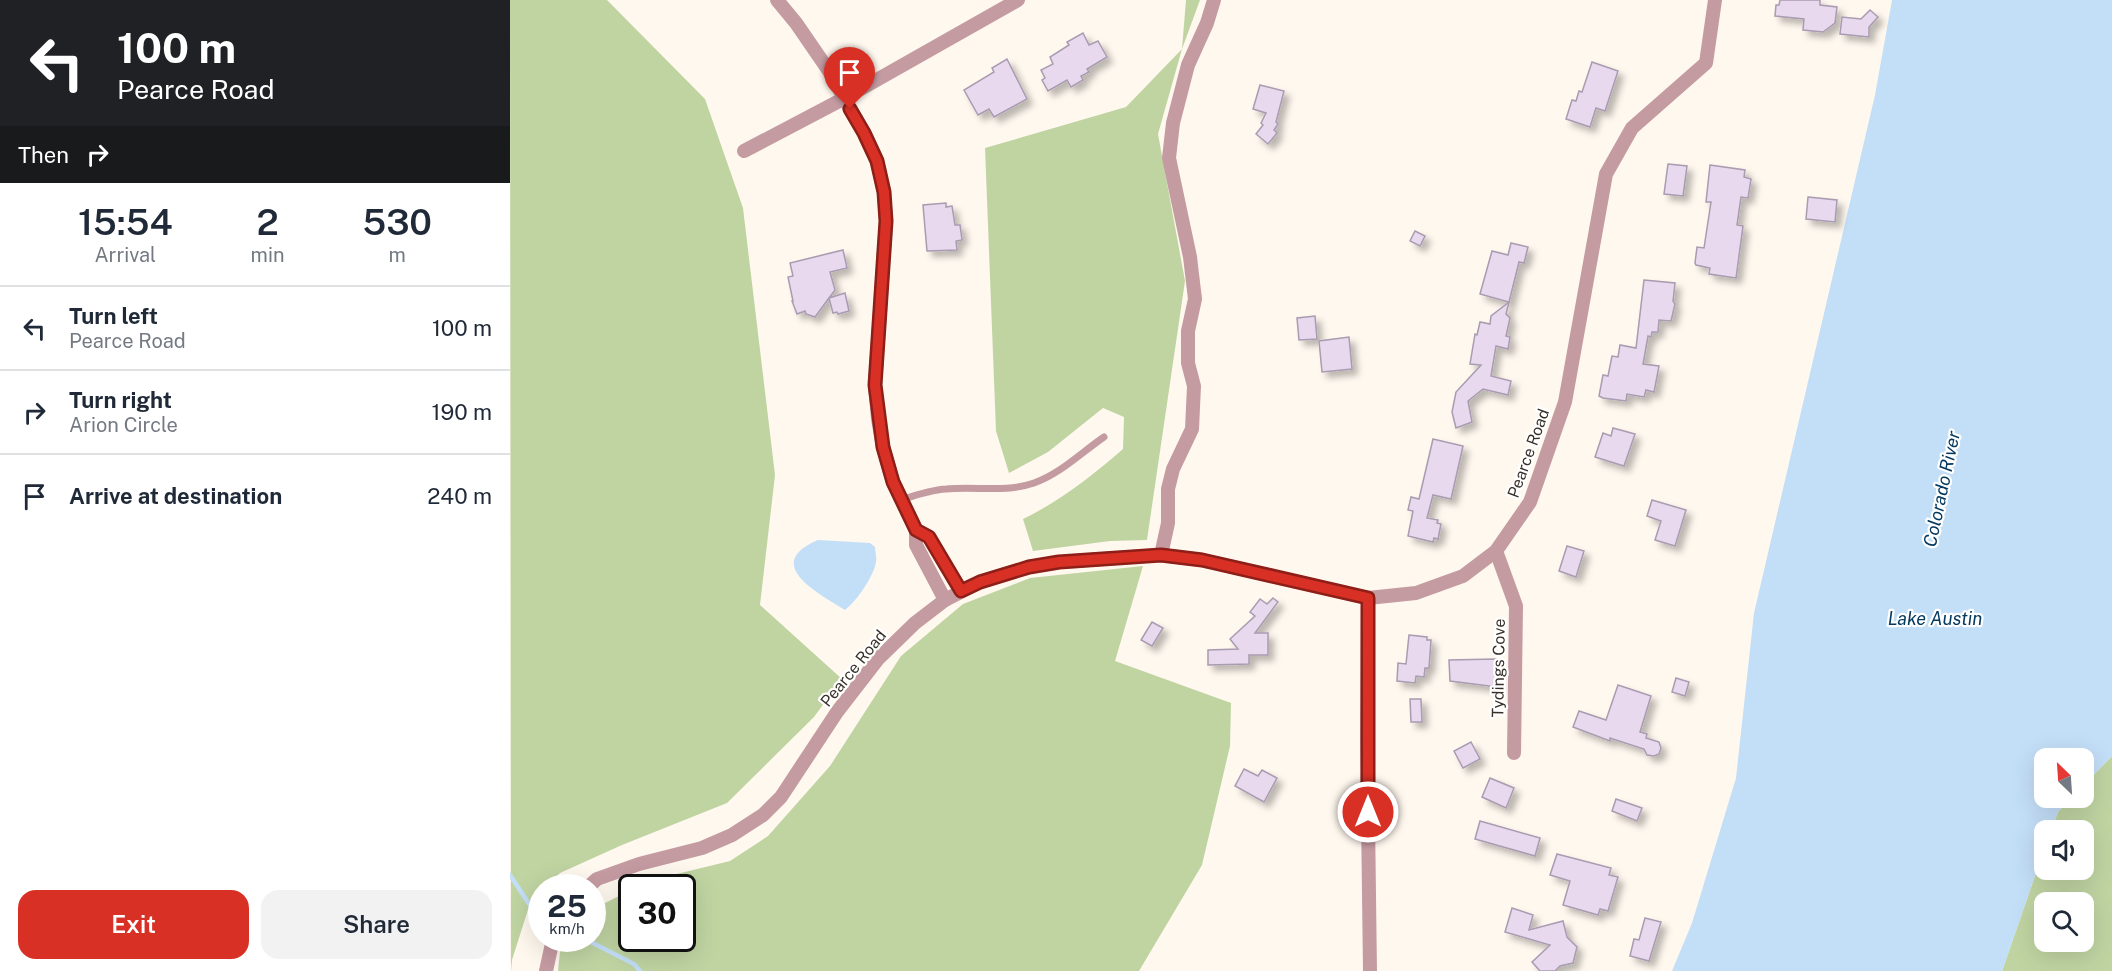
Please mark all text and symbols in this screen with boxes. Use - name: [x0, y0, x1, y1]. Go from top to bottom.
- text: 100 m: [117, 23, 236, 72]
- icon: left: [18, 24, 96, 102]
- pin: [824, 47, 875, 109]
- icon: arrive: [833, 56, 866, 89]
- text: Pearce Road: [117, 73, 275, 105]
- icon: right: [81, 138, 114, 171]
- text: Then: [18, 142, 69, 168]
- text: 15:54: [78, 201, 173, 243]
- text: 2: [256, 201, 279, 243]
- text: 530: [362, 201, 432, 243]
- text: Arrival: [94, 243, 156, 267]
- text: min: [251, 243, 285, 267]
- text: m: [389, 243, 406, 267]
- text: Turn left: [69, 303, 158, 329]
- icon: left: [18, 312, 51, 345]
- text: 100 m: [432, 315, 492, 341]
- text: Pearce Road: [69, 329, 186, 353]
- text: Turn right: [69, 387, 172, 413]
- icon: right: [18, 396, 51, 429]
- text: 190 m: [432, 399, 492, 425]
- street label: Pearce Road: [1504, 406, 1553, 500]
- text: Arion Circle: [69, 413, 178, 437]
- water label: Colorado River: [1919, 429, 1964, 549]
- icon: arrive: [18, 480, 51, 513]
- text: Arrive at destination: [69, 483, 282, 509]
- text: 240 m: [427, 483, 492, 509]
- water label: Lake Austin: [1888, 608, 1982, 629]
- street label: Tydings Cove: [1488, 619, 1509, 717]
- street label: Pearce Road: [817, 626, 890, 711]
- north arrow: [2034, 748, 2094, 808]
- map controls: [2034, 748, 2094, 952]
- position arrow: [1336, 780, 1400, 844]
- button: sound: [2034, 820, 2094, 880]
- speed limit sign: 30: [618, 874, 696, 952]
- text: 25: [547, 888, 587, 924]
- button: Exit: [18, 890, 249, 959]
- button: Share: [261, 890, 492, 959]
- button: search: [2034, 892, 2094, 952]
- text: km/h: [549, 920, 585, 937]

